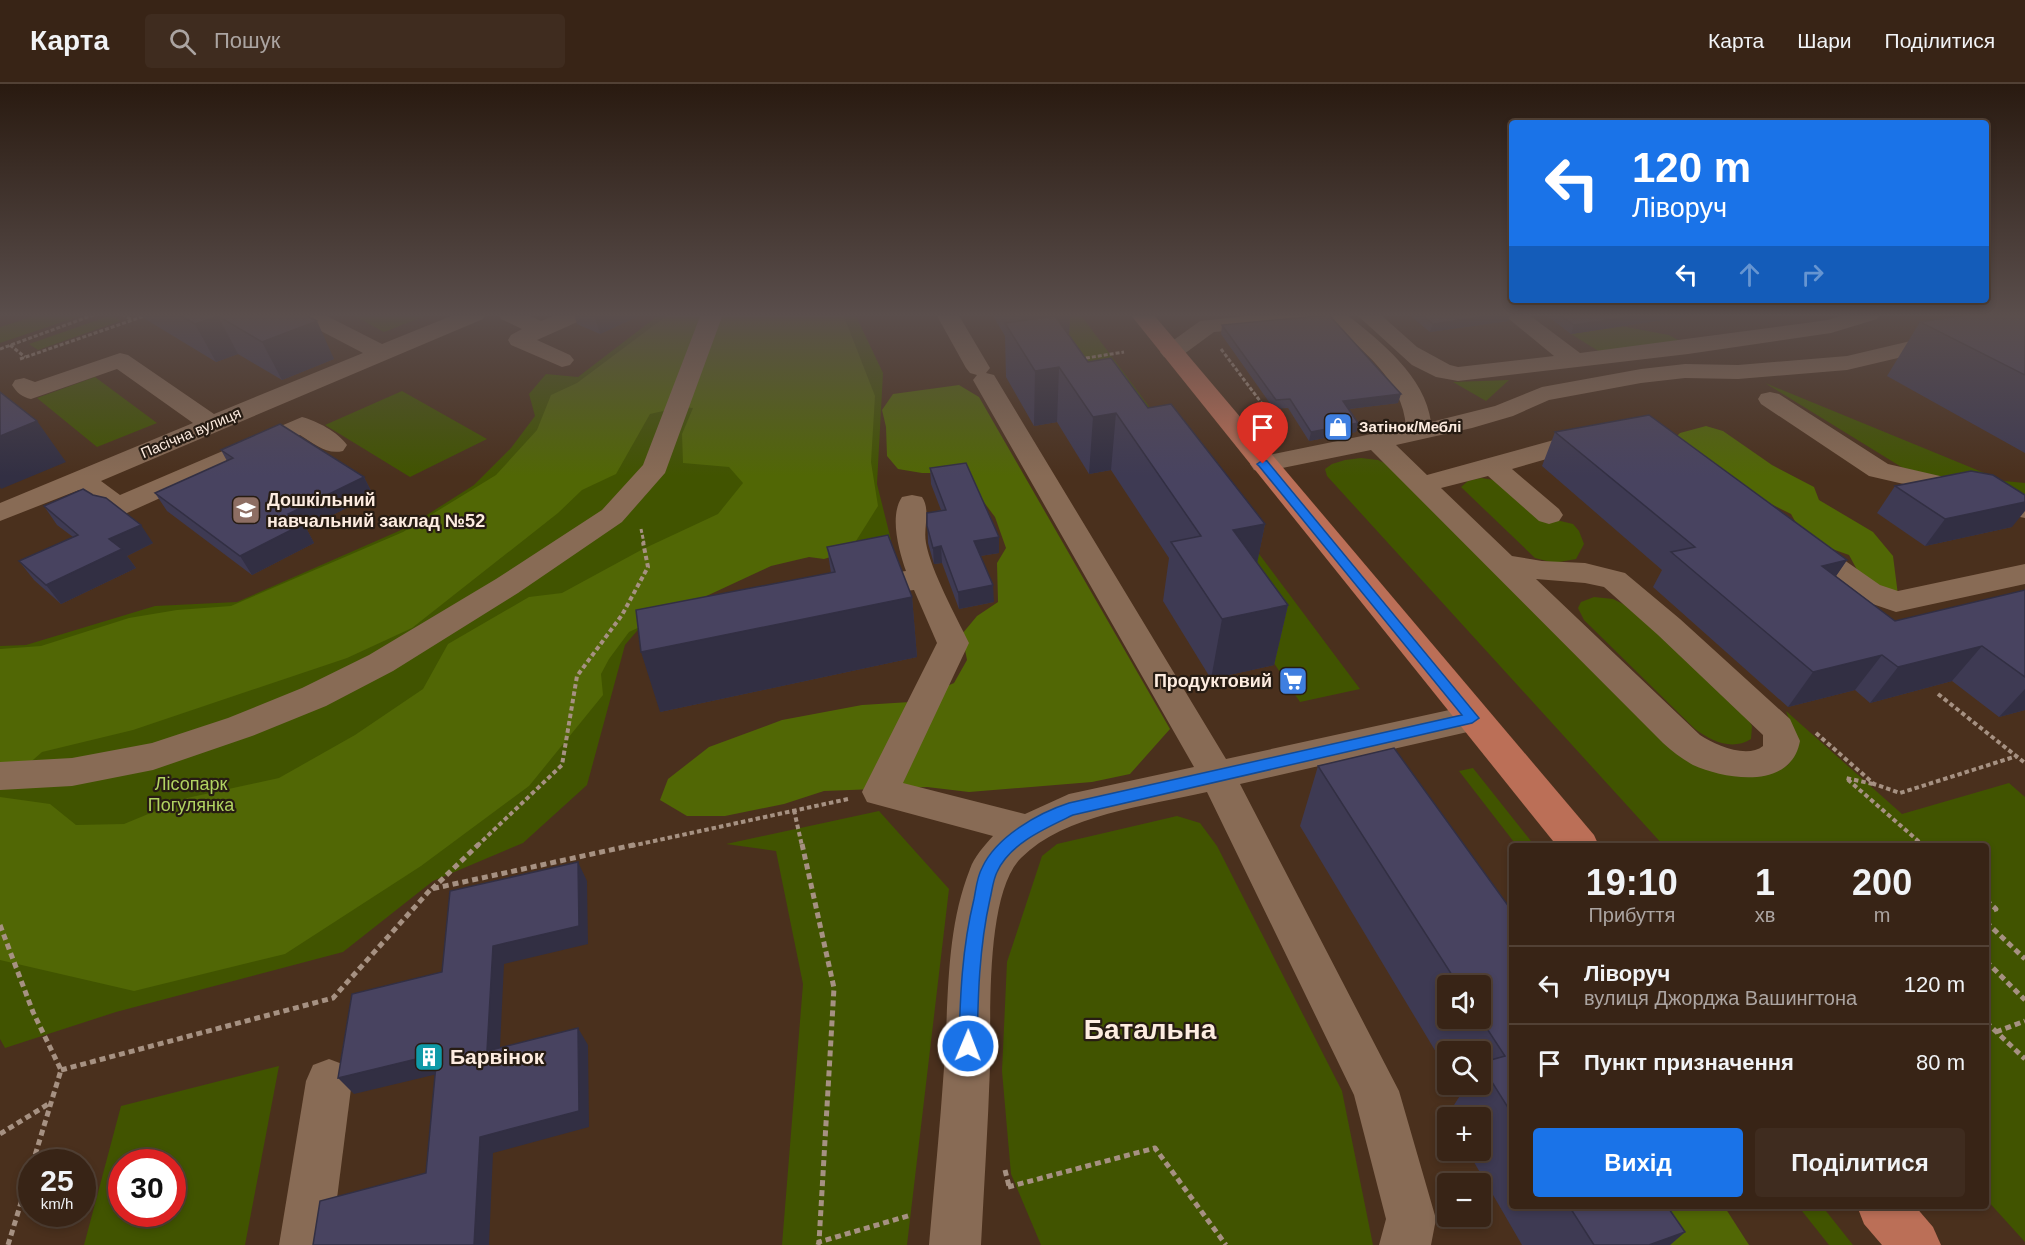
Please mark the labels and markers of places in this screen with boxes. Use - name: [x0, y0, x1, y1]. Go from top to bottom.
- pin: [1237, 402, 1288, 464]
- shop icon: Затінок/Меблі: [1322, 411, 1354, 443]
- place label: Затінок/Меблі: [1359, 418, 1461, 435]
- place label: Дошкільний навчальний заклад №52: [267, 490, 485, 531]
- school or university icon: Дошкільний навчальний заклад №52: [230, 494, 262, 526]
- supermarket icon: Продуктовий: [1277, 665, 1309, 697]
- place label: Продуктовий: [1154, 671, 1272, 691]
- building icon: Барвінок: [413, 1041, 445, 1073]
- place label: Барвінок: [450, 1045, 545, 1068]

